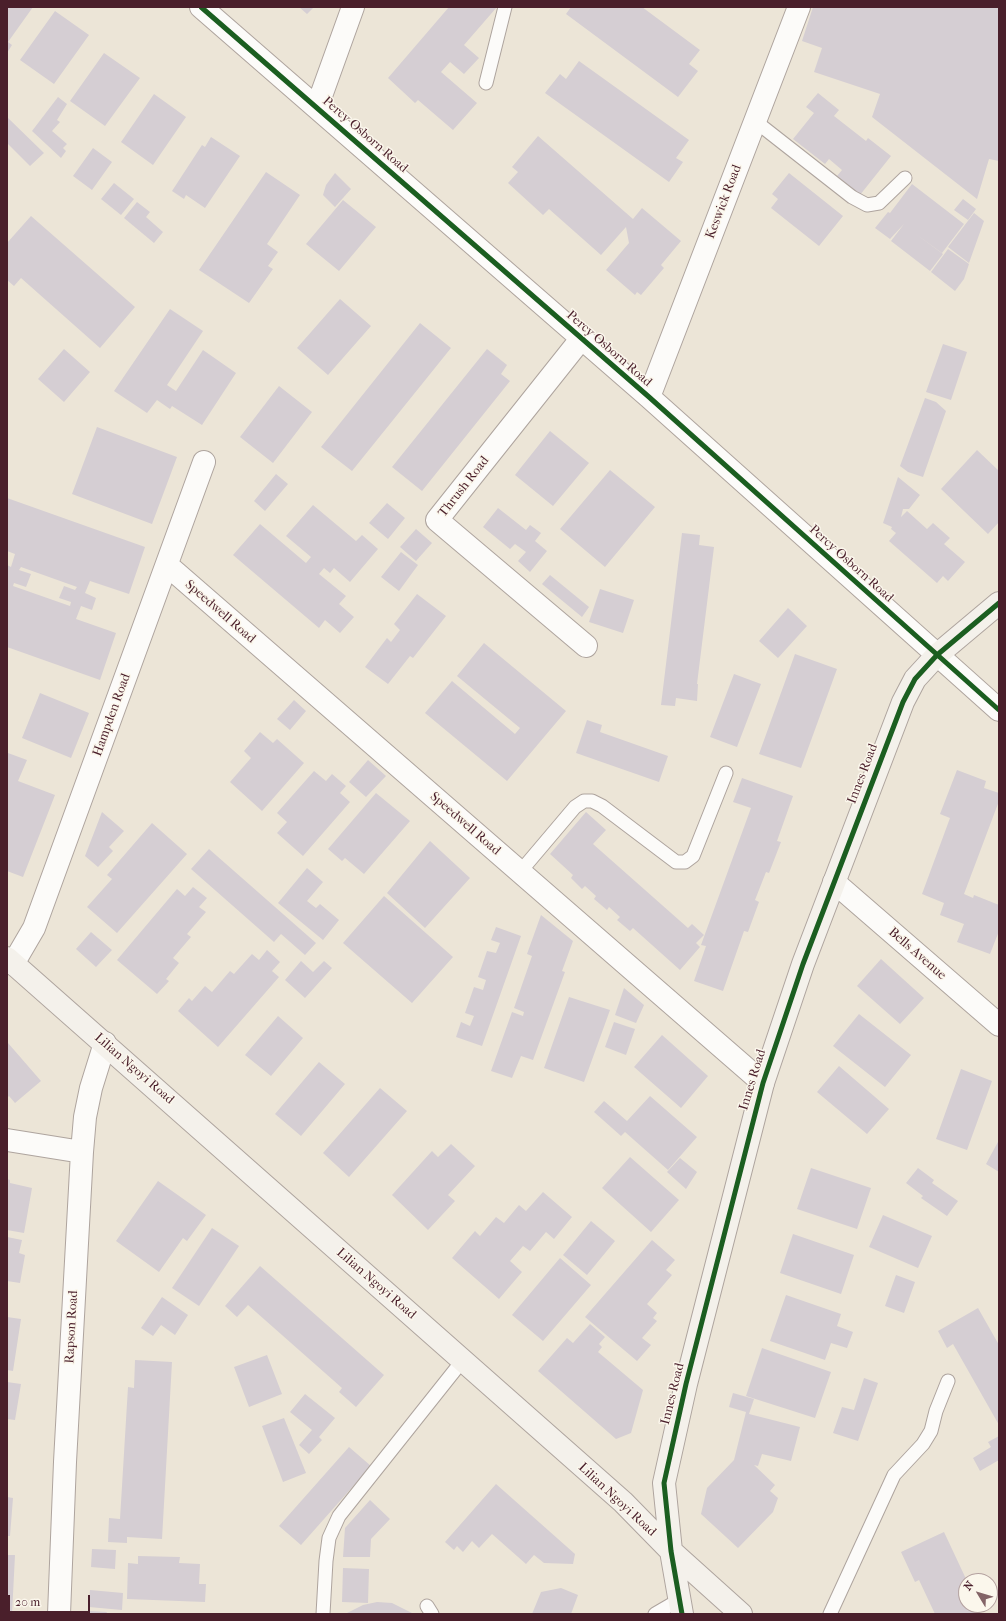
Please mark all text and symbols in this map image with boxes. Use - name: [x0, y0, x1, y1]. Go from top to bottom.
- street label: Percy Osborn Road: [319, 94, 411, 176]
- street label: Keswick Road: [703, 163, 745, 241]
- street label: Percy Osborn Road: [563, 308, 655, 390]
- street label: Thrush Road: [435, 453, 493, 521]
- street label: Percy Osborn Road: [806, 522, 896, 606]
- street label: Speedwell Road: [182, 577, 258, 647]
- street label: Hampden Road: [90, 671, 134, 759]
- street label: Innes Road: [844, 742, 882, 806]
- street label: Speedwell Road: [427, 789, 503, 859]
- street label: Bells Avenue: [885, 925, 949, 983]
- street label: Lilian Ngoyi Road: [91, 1030, 177, 1108]
- street label: Innes Road: [736, 1048, 770, 1112]
- street label: Lilian Ngoyi Road: [333, 1245, 419, 1323]
- street label: Rapson Road: [62, 1290, 82, 1364]
- street label: Innes Road: [658, 1362, 688, 1426]
- street label: Lilian Ngoyi Road: [575, 1460, 659, 1540]
- north arrow: [958, 1573, 998, 1613]
- text: N: [961, 1579, 977, 1593]
- scale bar: [10, 1587, 92, 1613]
- text: 20 m: [15, 1595, 40, 1609]

